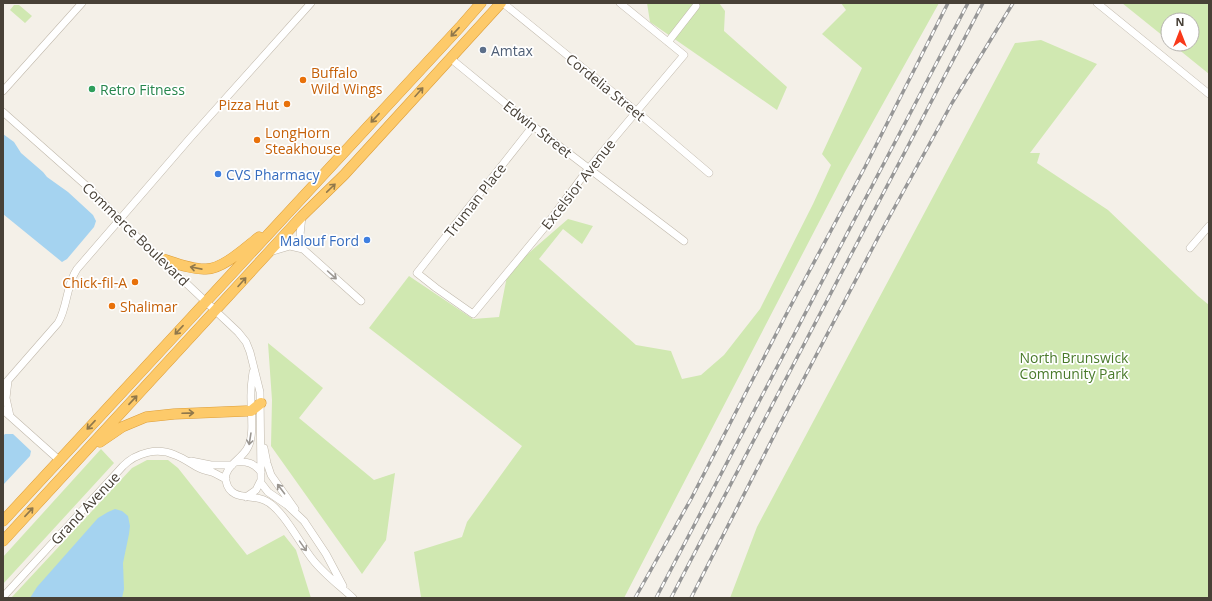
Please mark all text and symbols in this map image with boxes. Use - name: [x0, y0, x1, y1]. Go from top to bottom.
- north arrow: [1160, 12, 1200, 52]
- text: N: [1176, 14, 1184, 29]
- one-way arrow: [451, 27, 460, 38]
- place label: Amtax: [491, 41, 534, 60]
- marker: Amtax: [478, 45, 488, 55]
- street label: Cordelia Street: [562, 49, 650, 125]
- place label: Buffalo Wild Wings: [311, 63, 383, 98]
- marker: Buffalo Wild Wings: [298, 75, 308, 85]
- place label: Retro Fitness: [100, 80, 185, 99]
- marker: Retro Fitness: [87, 84, 97, 94]
- one-way arrow: [415, 87, 424, 97]
- place label: Pizza Hut: [219, 95, 279, 114]
- street label: Edwin Street: [500, 96, 576, 162]
- marker: Pizza Hut: [282, 99, 292, 109]
- one-way arrow: [371, 113, 380, 123]
- place label: LongHorn Steakhouse: [265, 123, 341, 158]
- marker: LongHorn Steakhouse: [252, 135, 262, 145]
- street label: Excelsior Avenue: [537, 135, 619, 233]
- street label: Truman Place: [440, 159, 510, 241]
- place label: CVS Pharmacy: [226, 165, 320, 184]
- marker: CVS Pharmacy: [213, 169, 223, 179]
- street label: Commerce Boulevard: [79, 178, 193, 290]
- one-way arrow: [326, 183, 336, 192]
- place label: Malouf Ford: [280, 231, 359, 250]
- marker: Malouf Ford: [362, 235, 372, 245]
- one-way arrow: [190, 264, 203, 272]
- one-way arrow: [326, 270, 336, 279]
- place label: Chick-fil-A: [62, 273, 127, 292]
- marker: Chick-fil-A: [130, 277, 140, 287]
- one-way arrow: [237, 277, 247, 287]
- place label: Shalimar: [120, 297, 178, 316]
- marker: Shalimar: [107, 301, 117, 311]
- one-way arrow: [175, 325, 184, 335]
- park label: North Brunswick Community Park: [1020, 348, 1129, 383]
- one-way arrow: [128, 395, 138, 405]
- one-way arrow: [181, 409, 194, 417]
- one-way arrow: [86, 420, 96, 430]
- one-way arrow: [246, 432, 254, 445]
- street label: Grand Avenue: [46, 467, 124, 549]
- one-way arrow: [277, 483, 285, 494]
- one-way arrow: [25, 507, 34, 517]
- one-way arrow: [299, 540, 307, 551]

